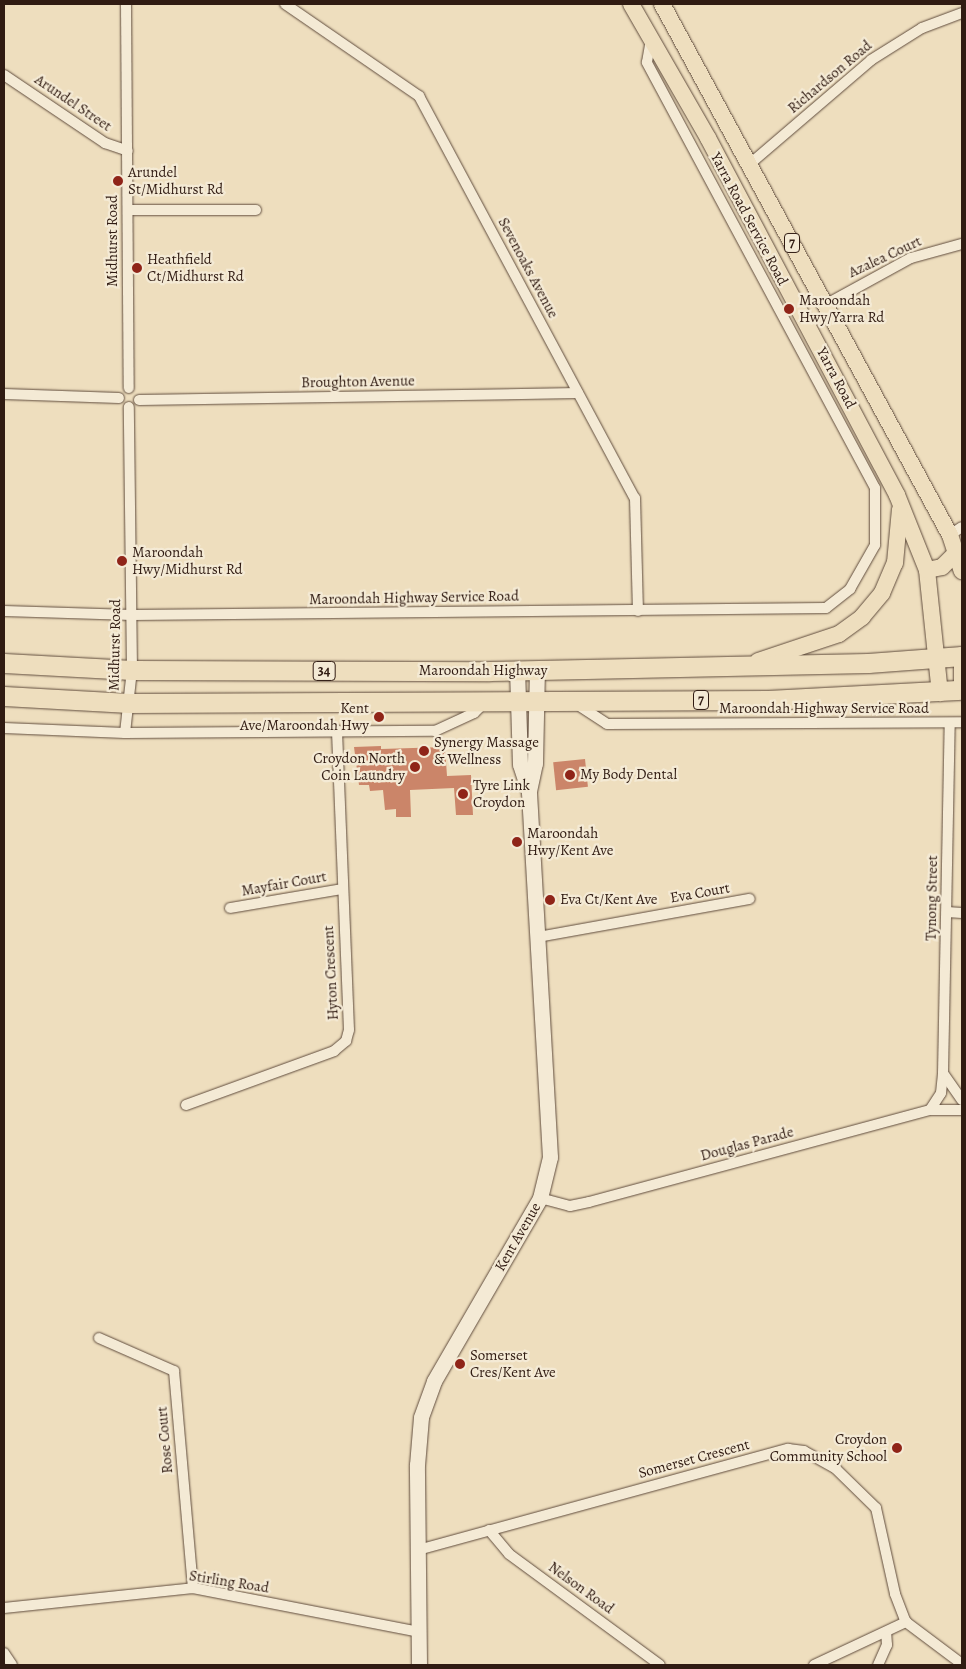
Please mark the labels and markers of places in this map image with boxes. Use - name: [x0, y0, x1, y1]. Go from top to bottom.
- place label: Arundel St/Midhurst Rd: [128, 163, 223, 198]
- marker: Arundel St/Midhurst Rd: [112, 175, 124, 187]
- place label: Heathfield Ct/Midhurst Rd: [147, 250, 244, 285]
- marker: Heathfield Ct/Midhurst Rd: [131, 262, 143, 274]
- place label: Maroondah Hwy/Yarra Rd: [799, 291, 884, 326]
- marker: Maroondah Hwy/Yarra Rd: [783, 303, 795, 315]
- place label: Maroondah Hwy/Midhurst Rd: [132, 543, 242, 578]
- marker: Maroondah Hwy/Midhurst Rd: [116, 555, 128, 567]
- place label: Kent Ave/Maroondah Hwy: [240, 699, 369, 734]
- marker: Kent Ave/Maroondah Hwy: [373, 711, 385, 723]
- place label: Synergy Massage & Wellness: [434, 733, 539, 768]
- marker: Synergy Massage & Wellness: [418, 745, 430, 757]
- place label: Croydon North Coin Laundry: [313, 749, 405, 784]
- marker: Croydon North Coin Laundry: [409, 761, 421, 773]
- place label: My Body Dental: [580, 766, 677, 784]
- marker: My Body Dental: [564, 769, 576, 781]
- place label: Tyre Link Croydon: [473, 776, 530, 811]
- marker: Tyre Link Croydon: [457, 788, 469, 800]
- place label: Maroondah Hwy/Kent Ave: [527, 824, 614, 859]
- marker: Maroondah Hwy/Kent Ave: [511, 836, 523, 848]
- place label: Eva Ct/Kent Ave: [560, 891, 658, 909]
- marker: Eva Ct/Kent Ave: [544, 894, 556, 906]
- place label: Somerset Cres/Kent Ave: [470, 1346, 556, 1381]
- marker: Somerset Cres/Kent Ave: [454, 1358, 466, 1370]
- place label: Croydon Community School: [770, 1430, 887, 1465]
- marker: Croydon Community School: [891, 1442, 903, 1454]

